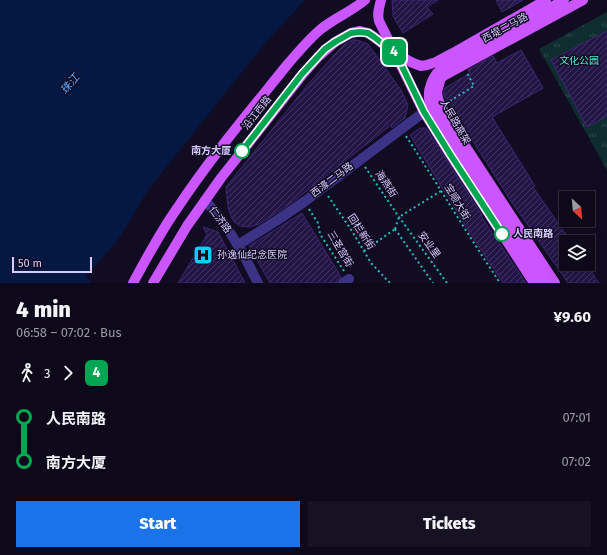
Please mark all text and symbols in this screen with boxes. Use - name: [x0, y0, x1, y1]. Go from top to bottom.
- street label: 西堤二马路: [480, 11, 530, 45]
- line badge: 4: [381, 39, 407, 65]
- text: 4: [390, 43, 398, 60]
- park label: 文化公园: [559, 55, 599, 67]
- water label: 珠江: [58, 71, 83, 97]
- street label: 沿江西路: [240, 94, 274, 132]
- street label: 人民路高架: [437, 97, 473, 147]
- marker: 南方大厦: [234, 143, 250, 159]
- place label: 南方大厦: [191, 145, 231, 157]
- street label: 西濠二马路: [308, 160, 356, 200]
- street label: 海燕街: [373, 168, 399, 200]
- street label: 宝顺大街: [442, 182, 472, 222]
- north arrow: [559, 191, 595, 227]
- map controls: [559, 191, 595, 271]
- street label: 仁济路: [206, 204, 234, 236]
- street label: 回栏新街: [345, 212, 377, 252]
- marker: 人民南路: [494, 226, 510, 242]
- place label: 人民南路: [513, 228, 554, 240]
- street label: 三圣宫街: [325, 229, 355, 269]
- street label: 安业里: [415, 229, 443, 261]
- button: layers: [559, 235, 595, 271]
- hospital icon: 孙逸仙纪念医院: [192, 244, 214, 266]
- place label: 孙逸仙纪念医院: [217, 249, 287, 261]
- scale bar: [12, 255, 92, 274]
- text: 50 m: [18, 257, 42, 270]
- text: 4 min: [16, 296, 71, 323]
- text: ¥9.60: [554, 308, 591, 326]
- text: 06:58 – 07:02 · Bus: [16, 325, 122, 340]
- icon: walk: [16, 362, 38, 384]
- icon: forward: [57, 362, 79, 384]
- text: 4: [93, 364, 100, 381]
- text: 3: [44, 366, 51, 381]
- text: 人民南路: [46, 410, 106, 428]
- text: 07:01: [563, 410, 591, 425]
- text: 南方大厦: [46, 454, 106, 472]
- text: 07:02: [562, 454, 591, 469]
- button: Start: [16, 501, 300, 547]
- button: Tickets: [308, 501, 591, 547]

